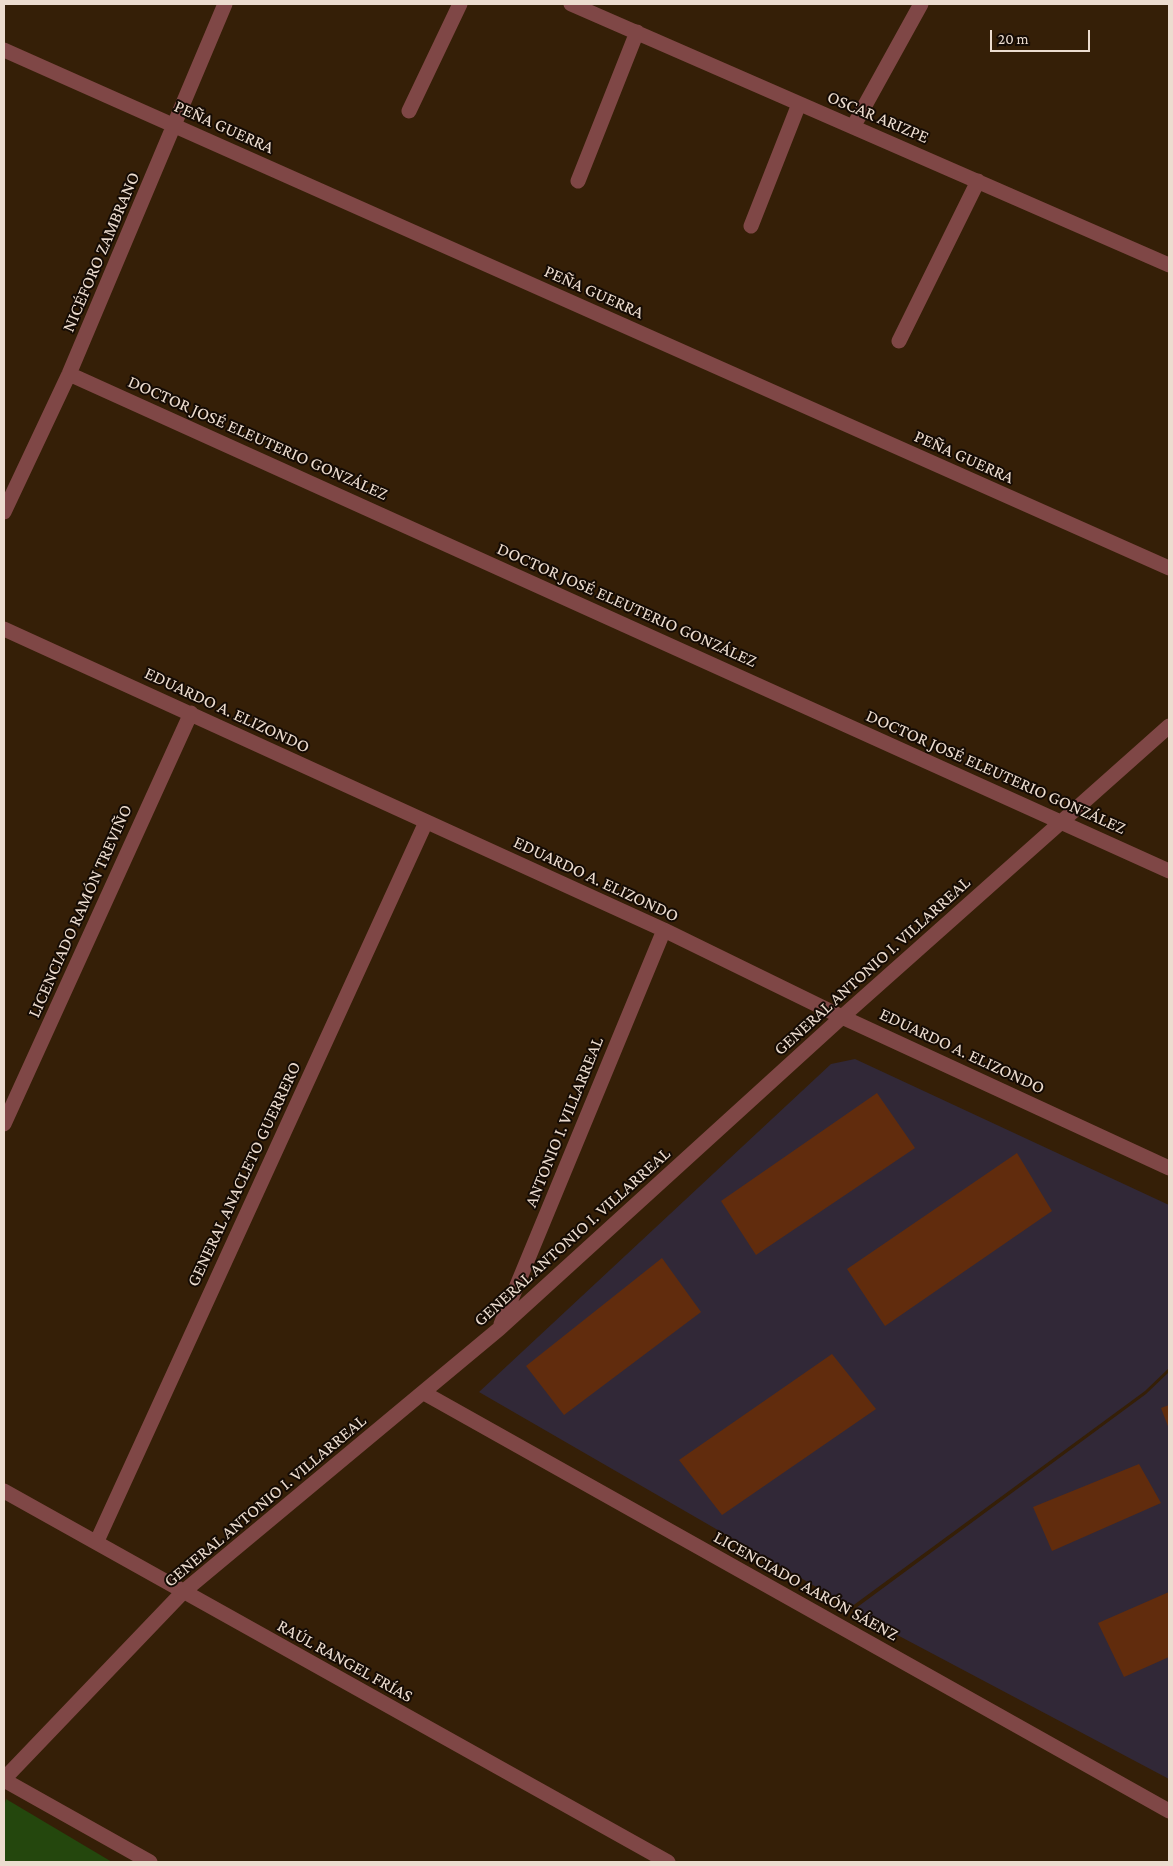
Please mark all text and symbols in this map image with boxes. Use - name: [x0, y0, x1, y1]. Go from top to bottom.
- scale bar: [993, 20, 1093, 52]
- text: 20 m: [998, 31, 1029, 47]
- street label: OSCAR ARIZPE: [824, 86, 932, 148]
- street label: PEÑA GUERRA: [171, 95, 277, 159]
- street label: NICÉFORO ZAMBRANO: [58, 169, 144, 335]
- street label: PEÑA GUERRA: [541, 260, 647, 324]
- street label: DOCTOR JOSÉ ELEUTERIO GONZÁLEZ: [125, 371, 391, 505]
- street label: PEÑA GUERRA: [911, 425, 1017, 489]
- street label: DOCTOR JOSÉ ELEUTERIO GONZÁLEZ: [494, 538, 760, 672]
- street label: EDUARDO A. ELIZONDO: [141, 662, 313, 758]
- street label: DOCTOR JOSÉ ELEUTERIO GONZÁLEZ: [863, 705, 1129, 839]
- street label: LICENCIADO RAMÓN TREVIÑO: [23, 801, 137, 1021]
- street label: EDUARDO A. ELIZONDO: [510, 831, 682, 927]
- street label: GENERAL ANTONIO I. VILLARREAL: [769, 872, 975, 1060]
- street label: EDUARDO A. ELIZONDO: [876, 1003, 1048, 1099]
- street label: ANTONIO I. VILLARREAL: [520, 1033, 608, 1211]
- street label: GENERAL ANACLETO GUERRERO: [182, 1058, 306, 1290]
- street label: GENERAL ANTONIO I. VILLARREAL: [469, 1143, 675, 1331]
- street label: GENERAL ANTONIO I. VILLARREAL: [160, 1410, 370, 1592]
- street label: LICENCIADO AARÓN SÁENZ: [710, 1526, 902, 1646]
- street label: RAÚL RANGEL FRÍAS: [274, 1615, 416, 1707]

